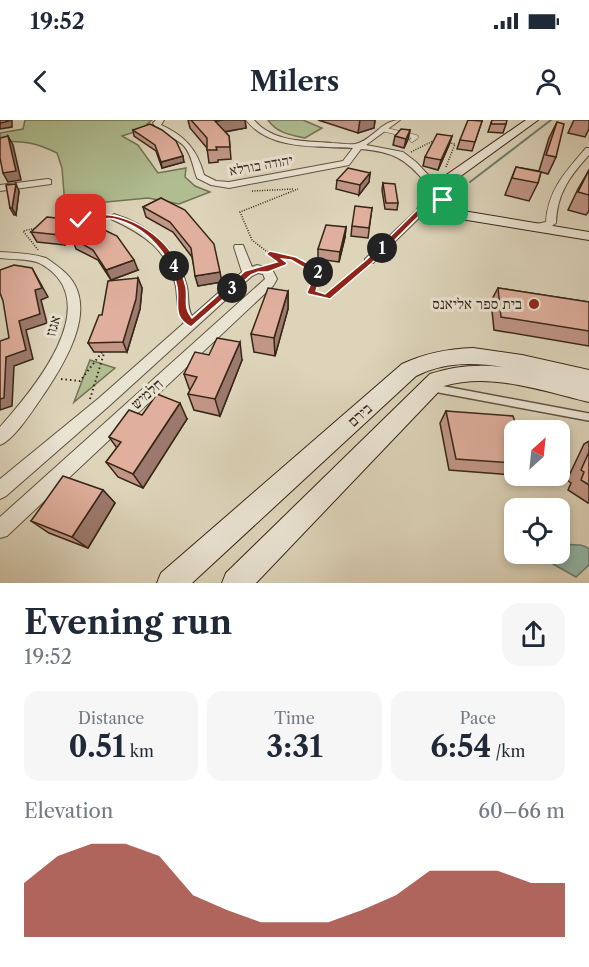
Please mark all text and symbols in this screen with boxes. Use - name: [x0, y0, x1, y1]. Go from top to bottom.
- text: 19:52: [30, 8, 85, 35]
- icon: back: [24, 65, 57, 98]
- text: Milers: [250, 65, 339, 98]
- icon: person: [532, 65, 565, 98]
- street label: יהודה בורלא: [228, 151, 294, 179]
- pin: [417, 174, 468, 225]
- icon: arrive: [426, 183, 459, 216]
- pin: [55, 194, 106, 245]
- icon: check: [64, 203, 97, 236]
- pin: 1: [367, 233, 397, 263]
- text: 1: [378, 238, 386, 258]
- pin: 4: [159, 251, 189, 281]
- text: 4: [169, 256, 179, 276]
- pin: 2: [303, 257, 333, 287]
- text: 2: [313, 262, 323, 282]
- pin: 3: [217, 273, 247, 303]
- text: 3: [227, 278, 237, 298]
- place label: בית ספר אליאנס: [432, 294, 522, 313]
- marker: בית ספר אליאנס: [527, 297, 541, 311]
- street label: אגוז: [40, 313, 65, 339]
- street label: חלמיש: [127, 374, 167, 413]
- street label: בירם: [344, 399, 376, 430]
- north arrow: [504, 420, 570, 486]
- map controls: [504, 420, 570, 564]
- button: locate: [504, 498, 570, 564]
- text: Evening run: [24, 602, 232, 643]
- button: share: [502, 603, 565, 666]
- text: 19:52: [24, 645, 72, 669]
- text: Distance: [78, 708, 144, 728]
- text: Time: [274, 708, 315, 728]
- text: Pace: [460, 708, 496, 728]
- text: 0.51: [68, 728, 126, 765]
- text: 3:31: [266, 728, 323, 765]
- text: 6:54: [430, 728, 491, 765]
- text: km: [126, 741, 154, 761]
- text: /km: [491, 741, 526, 761]
- text: Elevation: [24, 799, 113, 823]
- text: 60–66 m: [478, 799, 565, 823]

